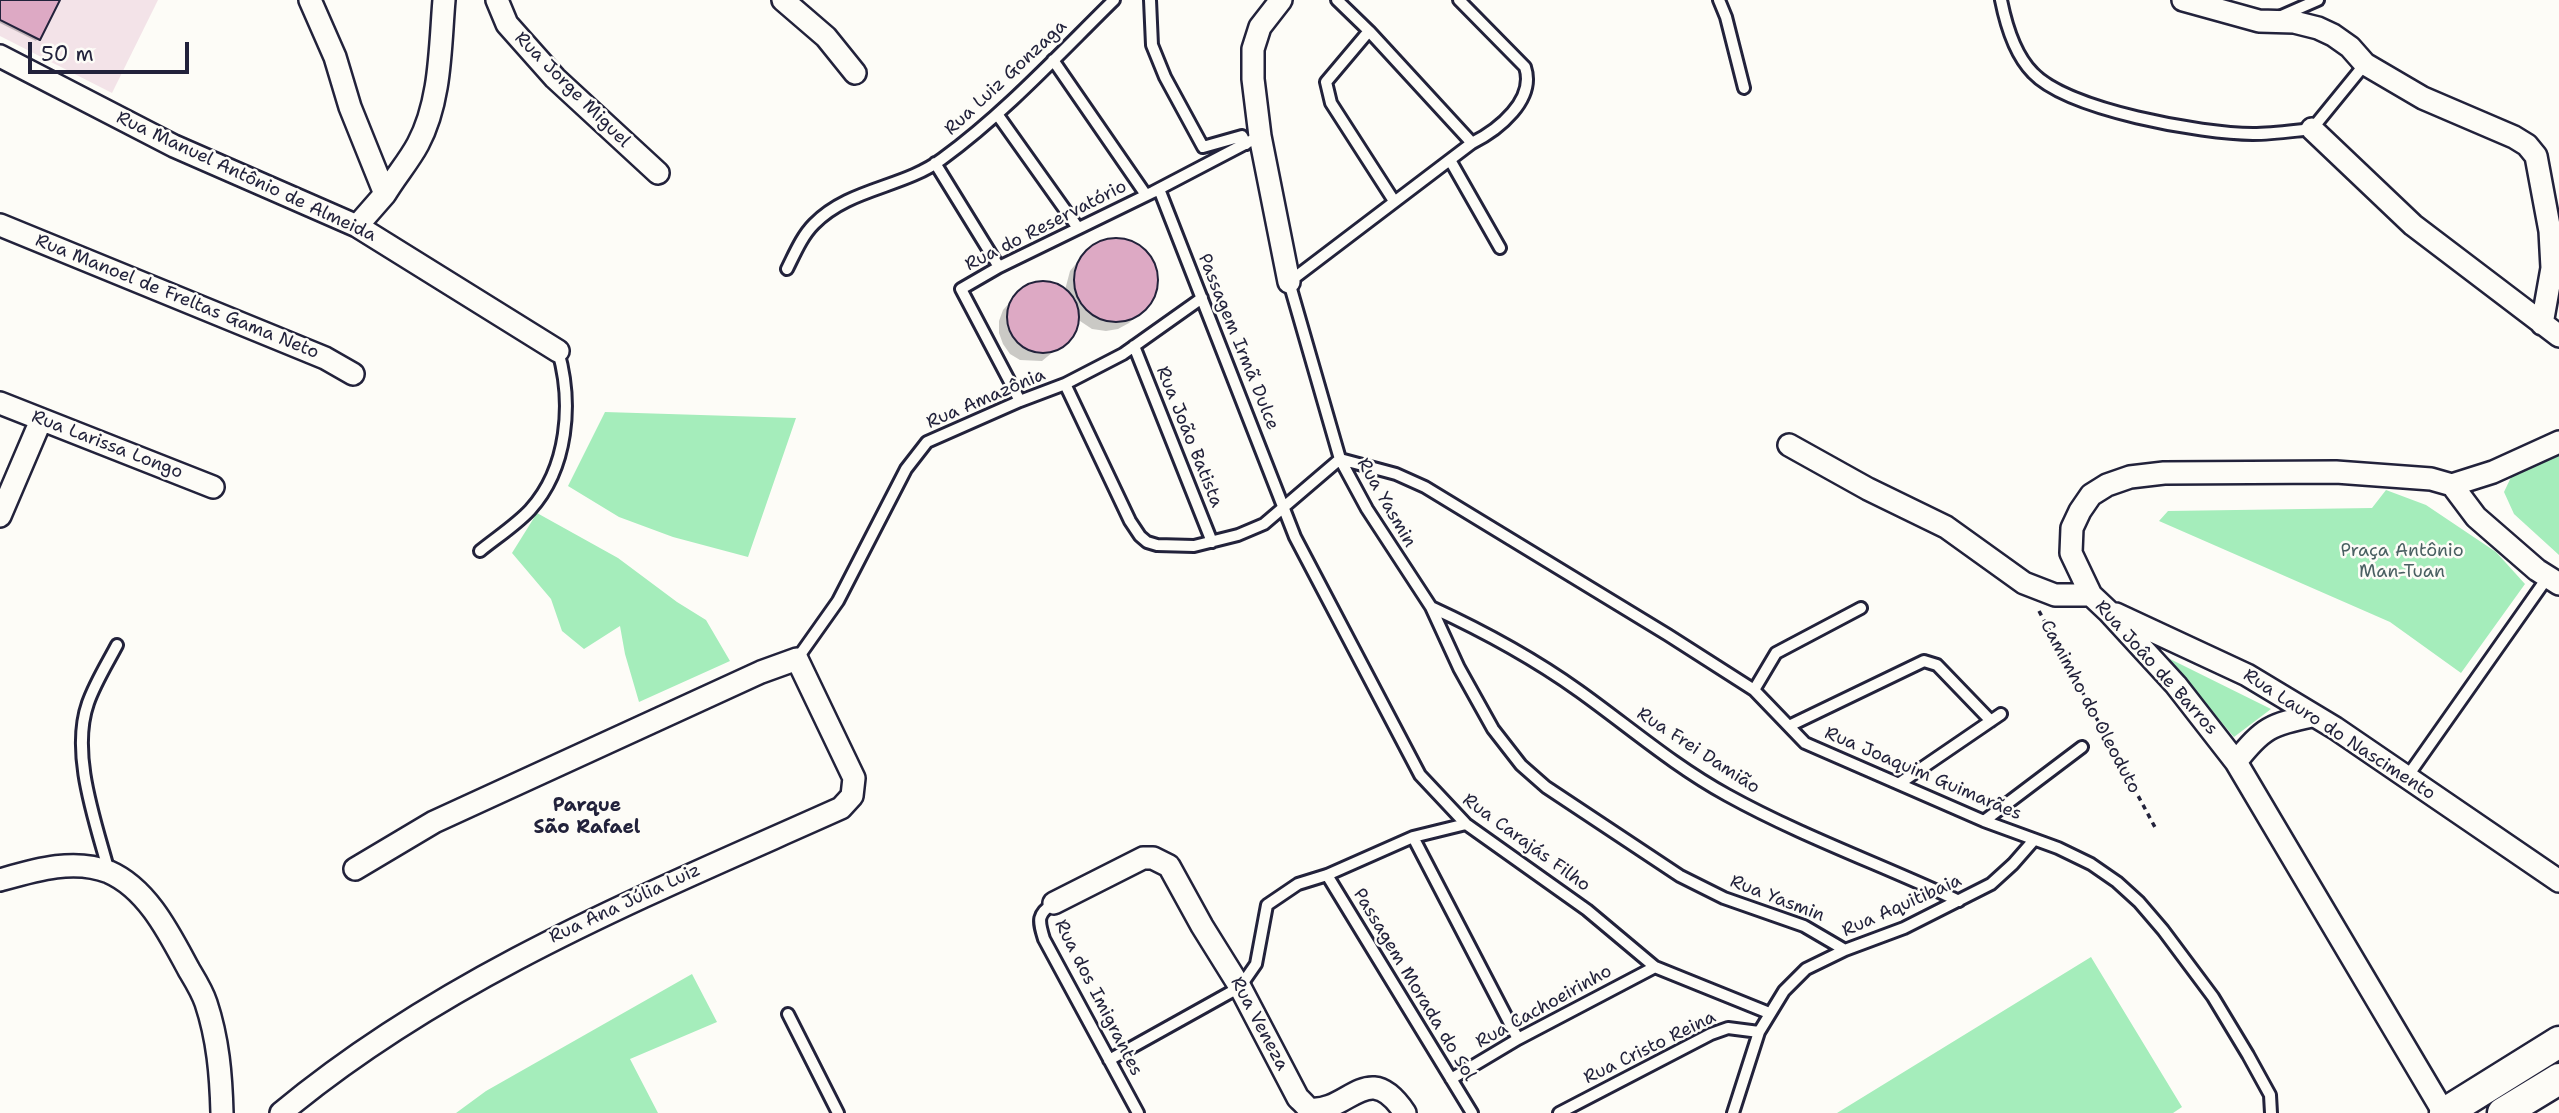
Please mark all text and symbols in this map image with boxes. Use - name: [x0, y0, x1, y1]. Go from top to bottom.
- street label: Rua Luiz Gonzaga: [940, 16, 1072, 140]
- scale bar: [32, 28, 192, 72]
- street label: Rua Jorge Miguel: [510, 28, 634, 152]
- text: 50 m: [41, 40, 94, 68]
- street label: Rua Manuel Antônio de Almeida: [113, 107, 379, 247]
- street label: Rua do Reservatório: [962, 176, 1130, 276]
- street label: Rua Manoel de Freltas Gama Neto: [32, 230, 322, 364]
- street label: Passagem Irmã Dulce: [1193, 251, 1283, 433]
- street label: Rua João Batista: [1151, 363, 1227, 511]
- street label: Rua Amazônia: [923, 364, 1049, 434]
- street label: Rua Larissa Longo: [28, 406, 186, 484]
- street label: Rua Yasmin: [1352, 455, 1420, 551]
- park label: Praça Antônio Man-Tuan: [2340, 540, 2464, 582]
- street label: Rua Joâo de Barros: [2090, 596, 2222, 740]
- street label: Camimho do Oleoduto: [2035, 617, 2145, 797]
- street label: Rua Lauro do Nascimento: [2239, 665, 2439, 805]
- street label: Rua Frei Damião: [1632, 703, 1764, 799]
- street label: Rua Joaquim Guimarães: [1821, 723, 2025, 825]
- street label: Rua Carajás Filho: [1458, 789, 1594, 897]
- district label: Parque São Rafael: [534, 795, 640, 839]
- street label: Rua Ana Júlia Luiz: [546, 859, 704, 949]
- street label: Rua Aquitibaia: [1839, 870, 1965, 942]
- street label: Rua Yasmin: [1727, 871, 1827, 927]
- street label: Passagem Morada do Sol: [1348, 885, 1480, 1085]
- street label: Rua dos Imigrantes: [1049, 916, 1147, 1080]
- street label: Rua Cachoeirinho: [1472, 961, 1616, 1053]
- street label: Rua Veneza: [1225, 974, 1293, 1074]
- street label: Rua Cristo Reina: [1580, 1007, 1720, 1089]

